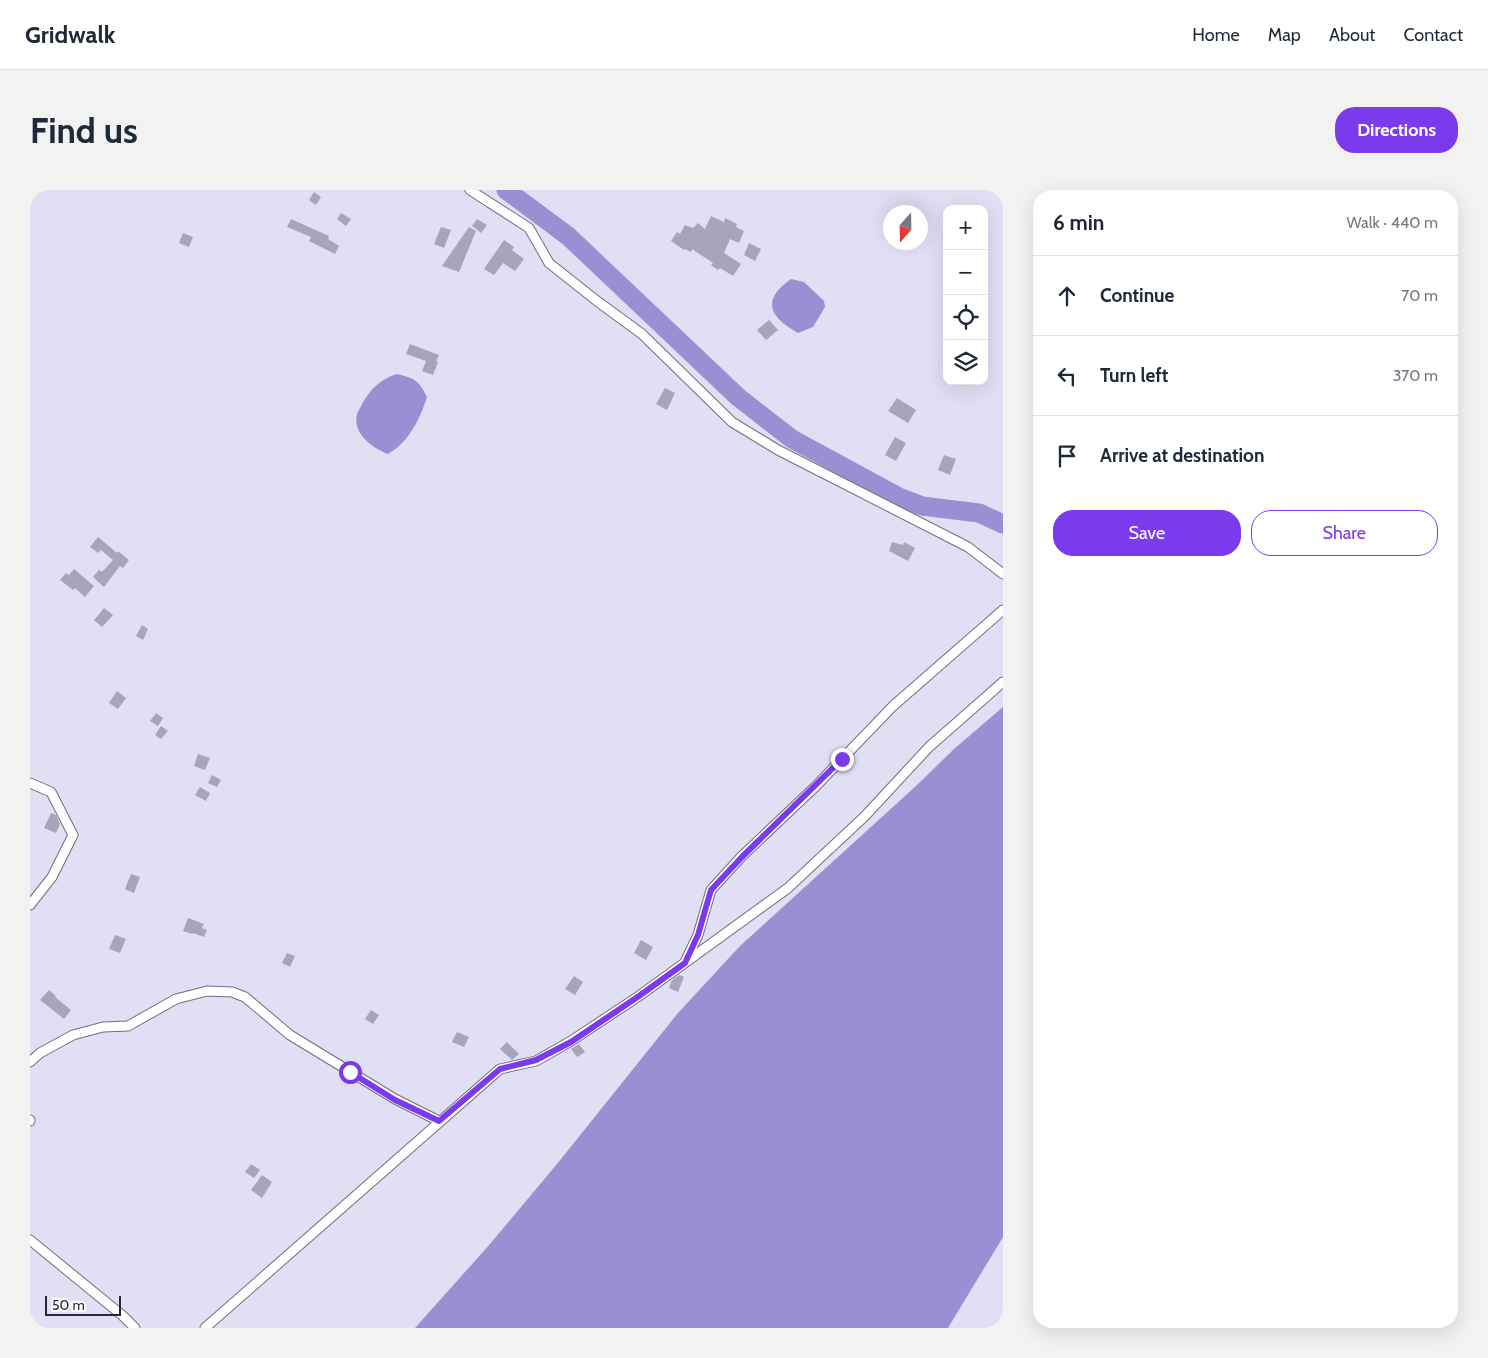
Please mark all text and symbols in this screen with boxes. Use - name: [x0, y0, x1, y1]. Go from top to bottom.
- text: Gridwalk: [25, 20, 115, 49]
- text: Home: [1192, 24, 1240, 46]
- text: Map: [1268, 24, 1301, 46]
- text: About: [1329, 24, 1375, 46]
- text: Contact: [1403, 24, 1463, 46]
- button: Directions: [1335, 107, 1458, 153]
- text: Find us: [30, 109, 138, 152]
- north arrow: [883, 205, 928, 250]
- map controls: [943, 205, 988, 385]
- button: +: [943, 205, 988, 250]
- text: 6 min: [1053, 210, 1104, 235]
- text: Walk · 440 m: [1347, 213, 1438, 232]
- button: −: [943, 250, 988, 295]
- icon: ahead: [1053, 282, 1081, 310]
- text: Continue: [1100, 284, 1174, 307]
- text: 70 m: [1401, 286, 1438, 305]
- button: locate: [943, 295, 988, 340]
- button: layers: [943, 340, 988, 385]
- icon: left: [1053, 362, 1081, 390]
- text: Turn left: [1100, 364, 1168, 387]
- text: 370 m: [1393, 366, 1438, 385]
- icon: arrive: [1053, 442, 1081, 470]
- text: Arrive at destination: [1100, 444, 1264, 467]
- button: Save: [1053, 510, 1241, 556]
- button: Share: [1251, 510, 1438, 556]
- route end: [831, 748, 854, 771]
- route start: [339, 1061, 362, 1084]
- scale bar: [45, 1293, 121, 1316]
- text: 50 m: [52, 1296, 85, 1314]

